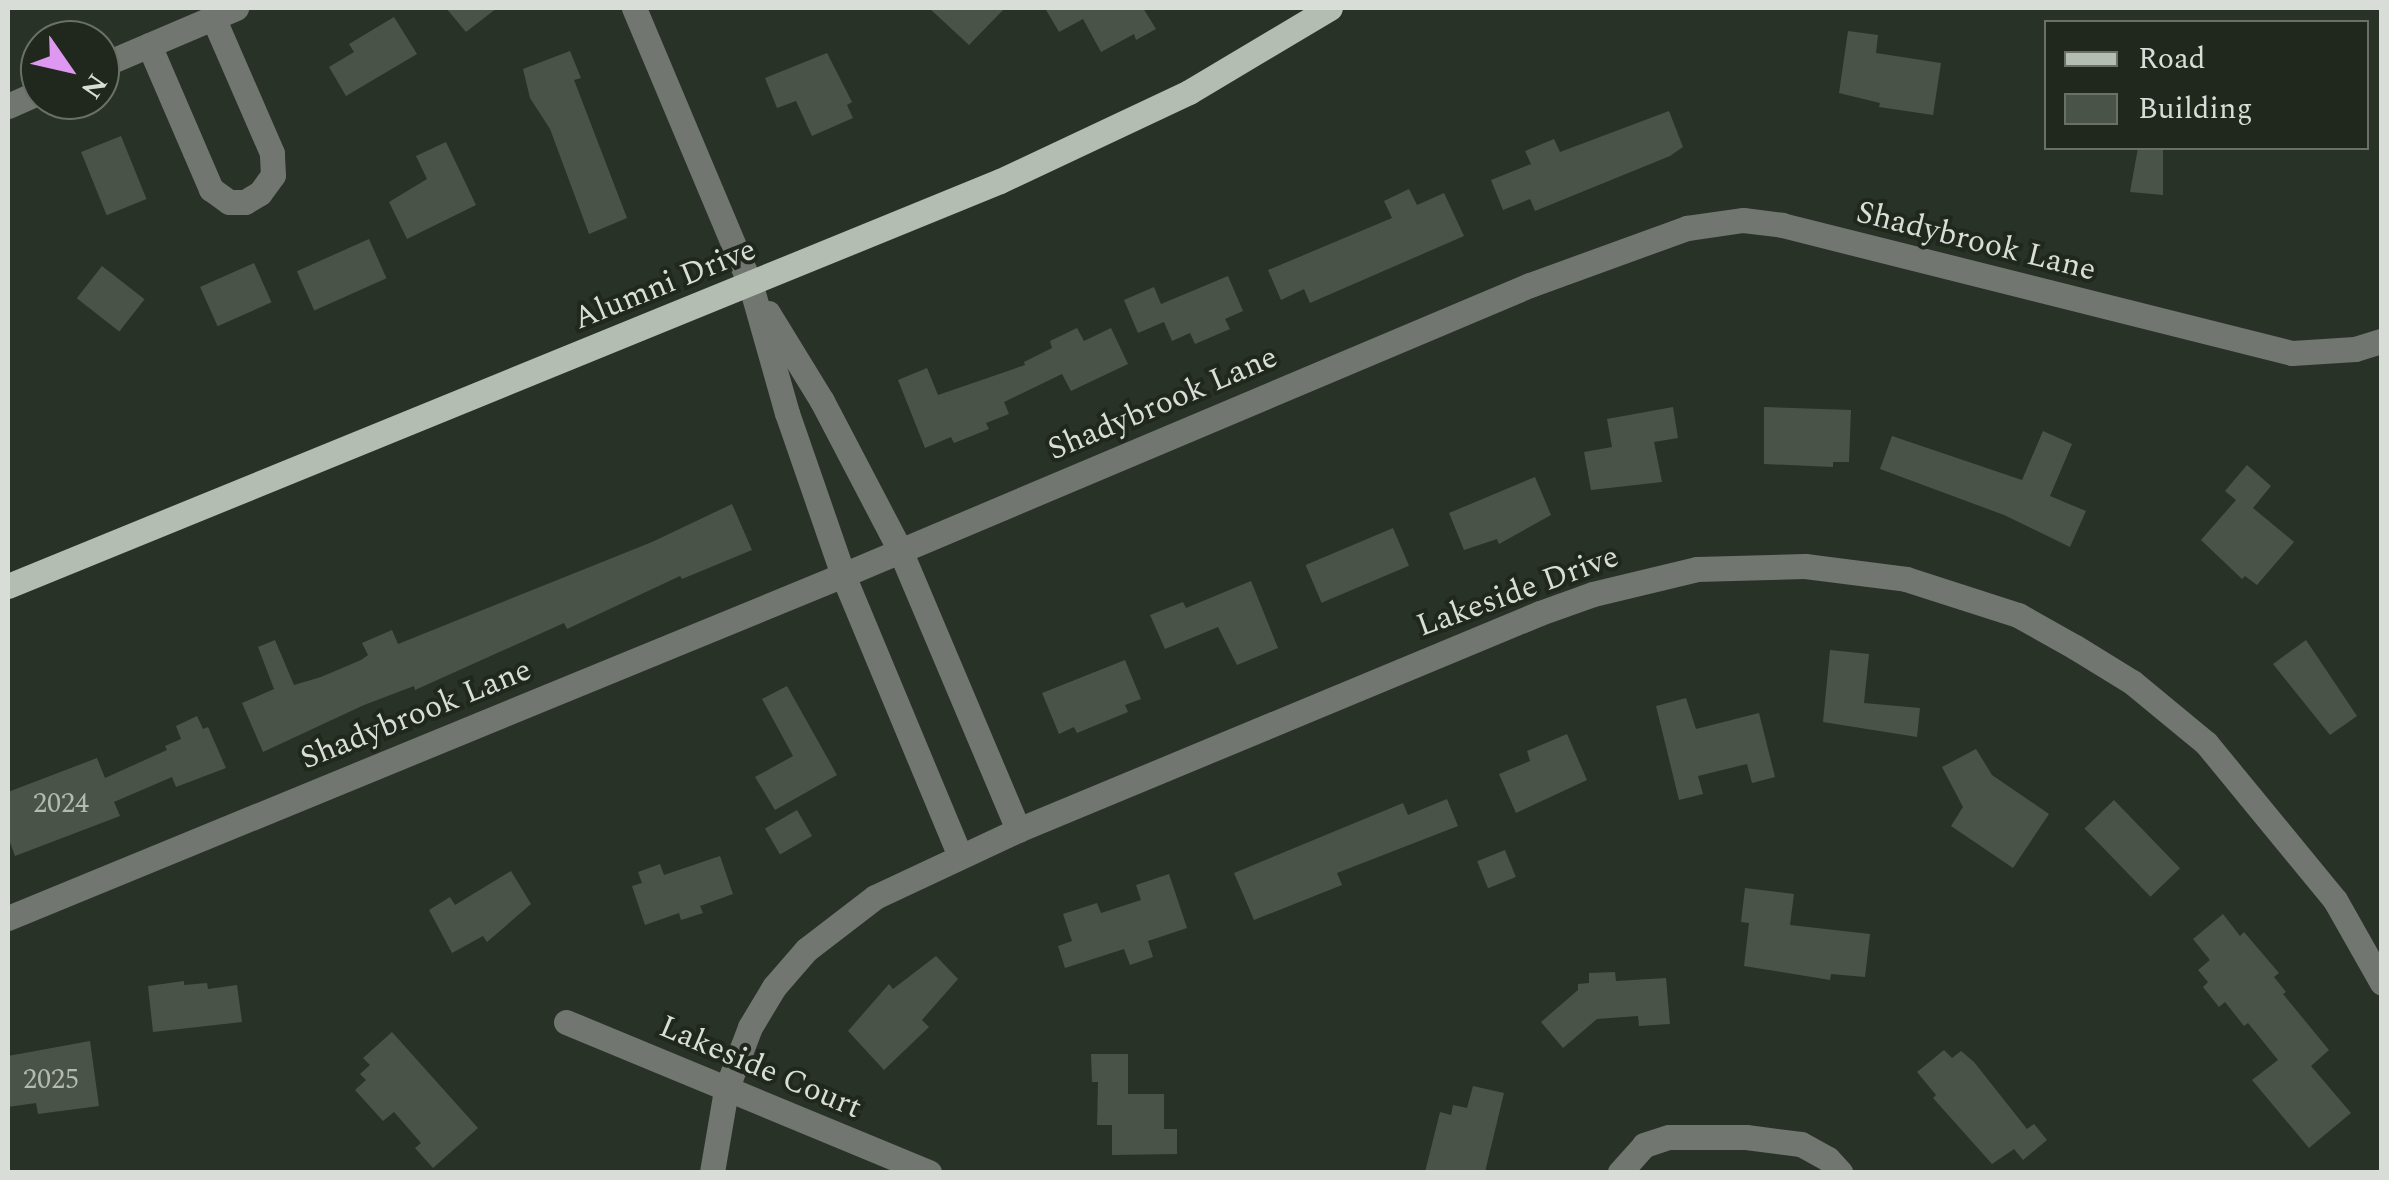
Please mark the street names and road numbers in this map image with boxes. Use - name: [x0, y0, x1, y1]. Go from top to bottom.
- street label: Shadybrook Lane: [1852, 194, 2100, 290]
- street label: Alumni Drive: [568, 231, 762, 339]
- street label: Shadybrook Lane: [1042, 338, 1284, 470]
- street label: Lakeside Drive: [1412, 538, 1624, 646]
- street label: Shadybrook Lane: [295, 651, 537, 779]
- street label: Lakeside Court: [653, 1008, 867, 1128]

